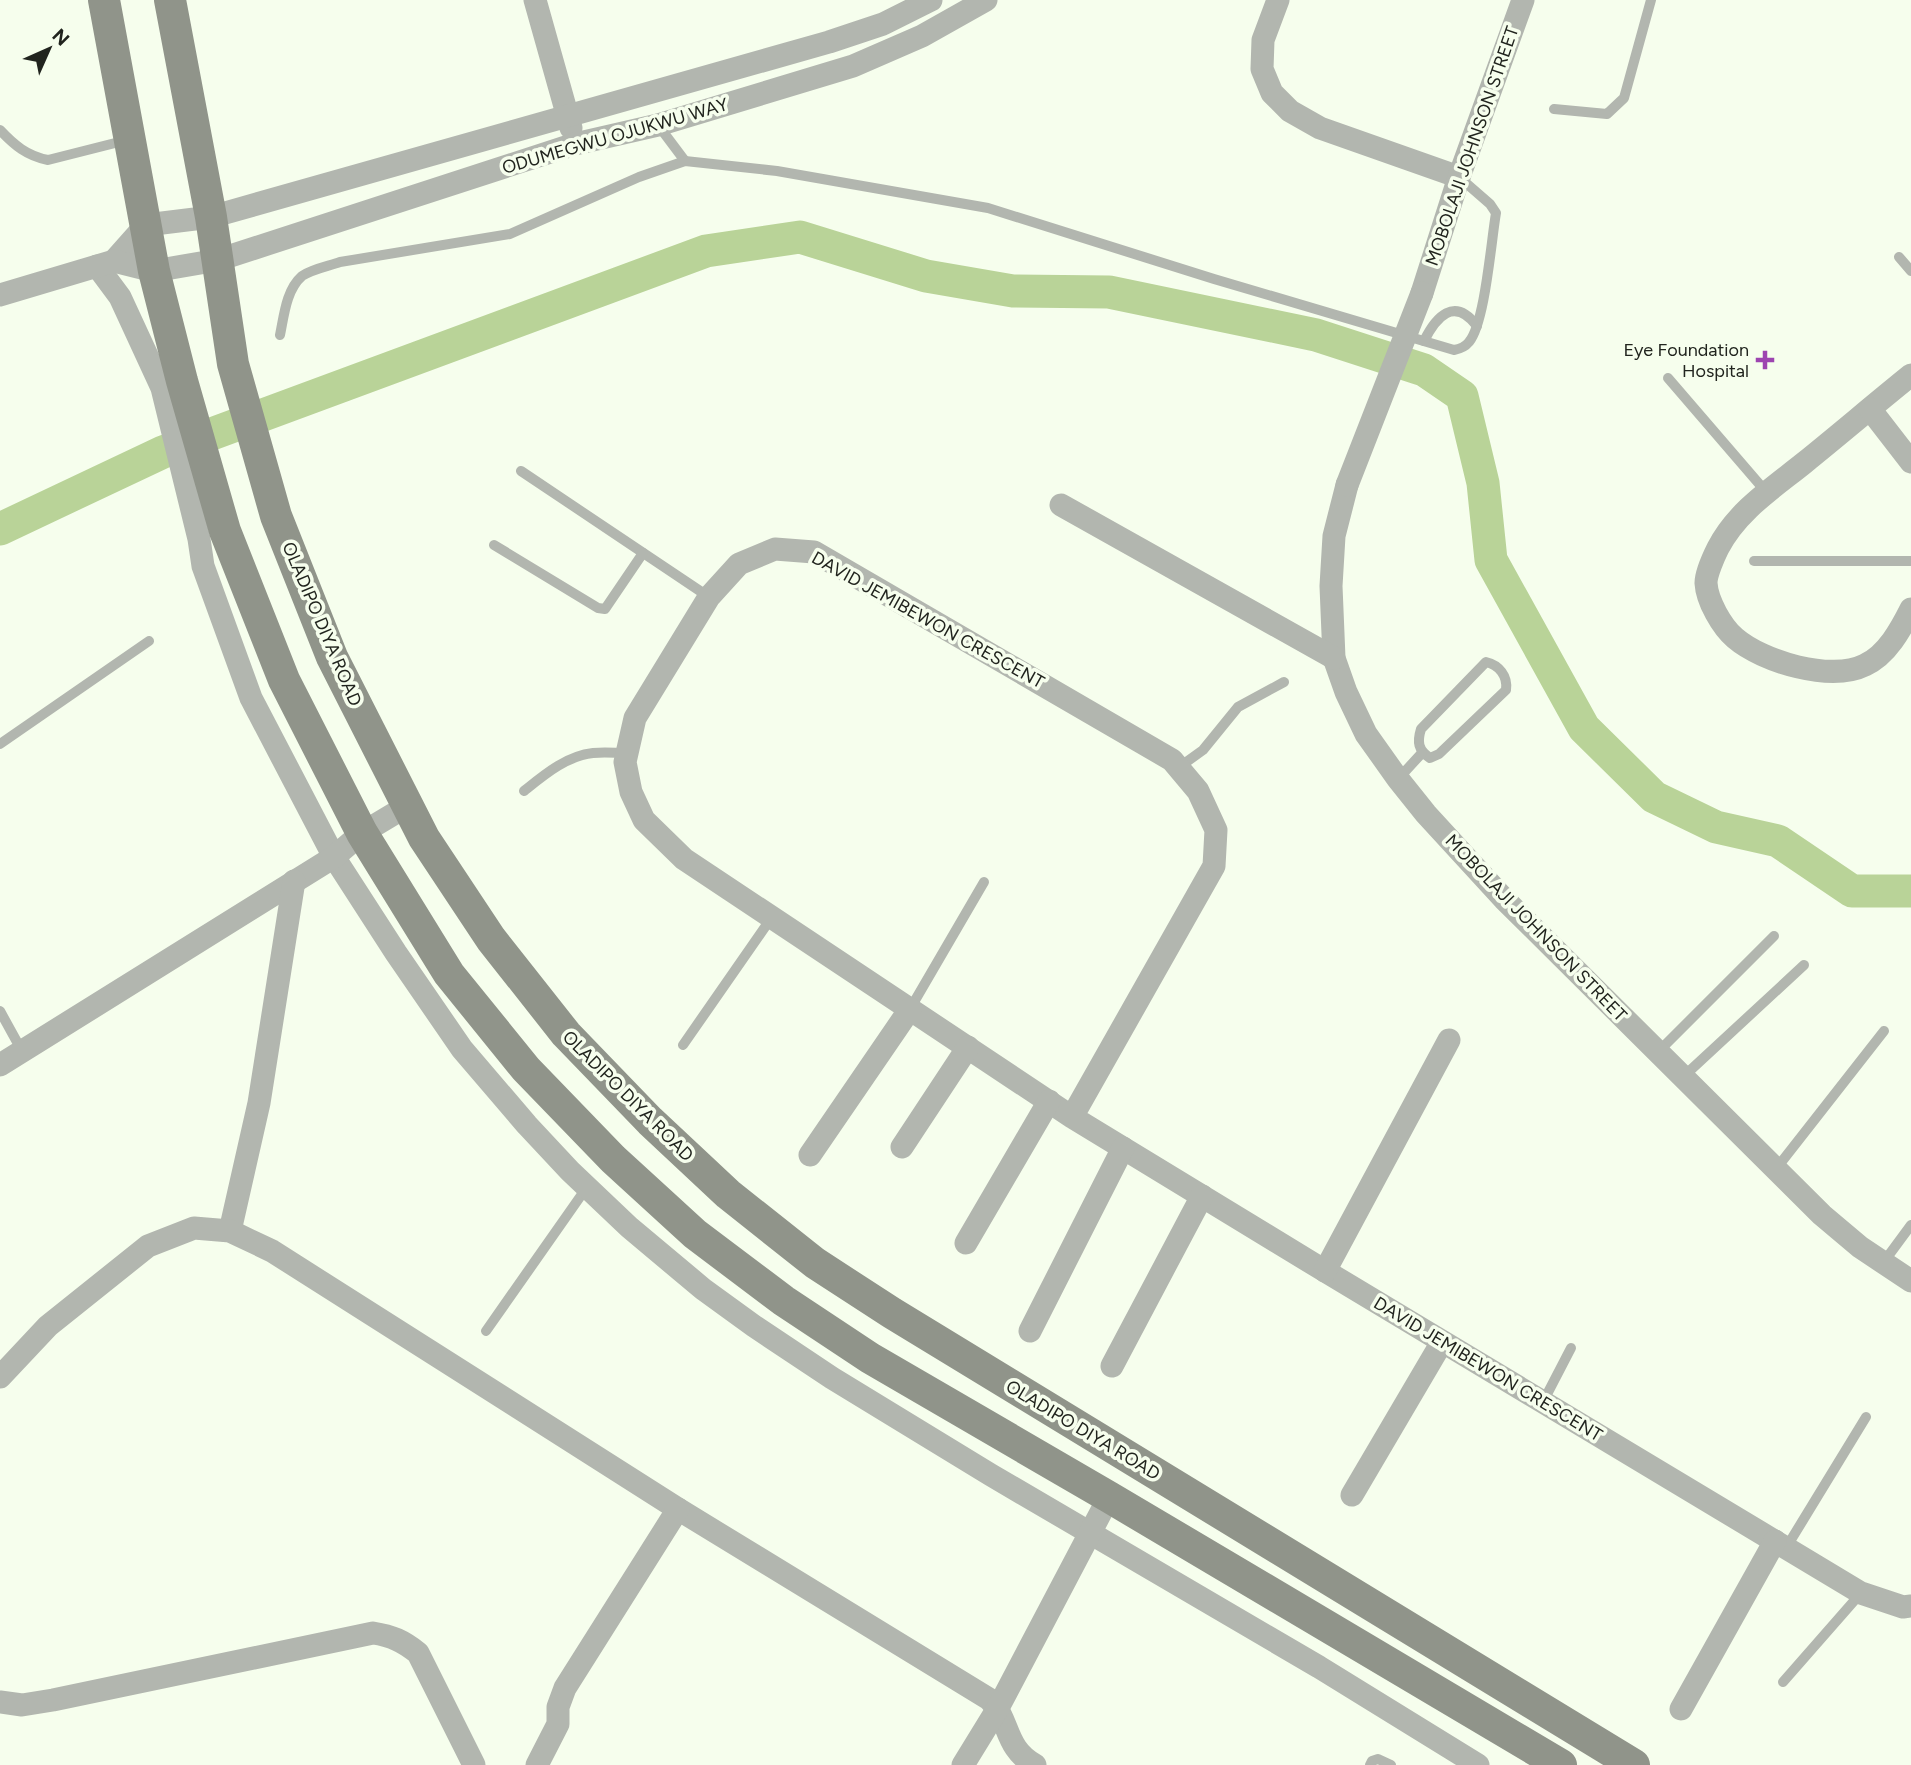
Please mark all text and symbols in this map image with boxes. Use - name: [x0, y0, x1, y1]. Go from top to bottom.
- north arrow: [14, 14, 84, 84]
- street label: MOBOLAJI JOHNSON STREET: [1421, 23, 1523, 269]
- text: N: [47, 24, 74, 51]
- street label: ODUMEGWU OJUKWU WAY: [499, 93, 731, 179]
- place label: Eye Foundation Hospital: [1623, 339, 1749, 382]
- marker: Eye Foundation Hospital: [1755, 350, 1775, 370]
- street label: OLADIPO DIYA ROAD: [277, 539, 367, 709]
- street label: DAVID JEMIBEWON CRESCENT: [808, 547, 1048, 693]
- street label: MOBOLAJI JOHNSON STREET: [1441, 830, 1631, 1026]
- street label: OLADIPO DIYA ROAD: [558, 1026, 698, 1166]
- street label: DAVID JEMIBEWON CRESCENT: [1370, 1292, 1606, 1446]
- street label: OLADIPO DIYA ROAD: [1002, 1375, 1164, 1485]

